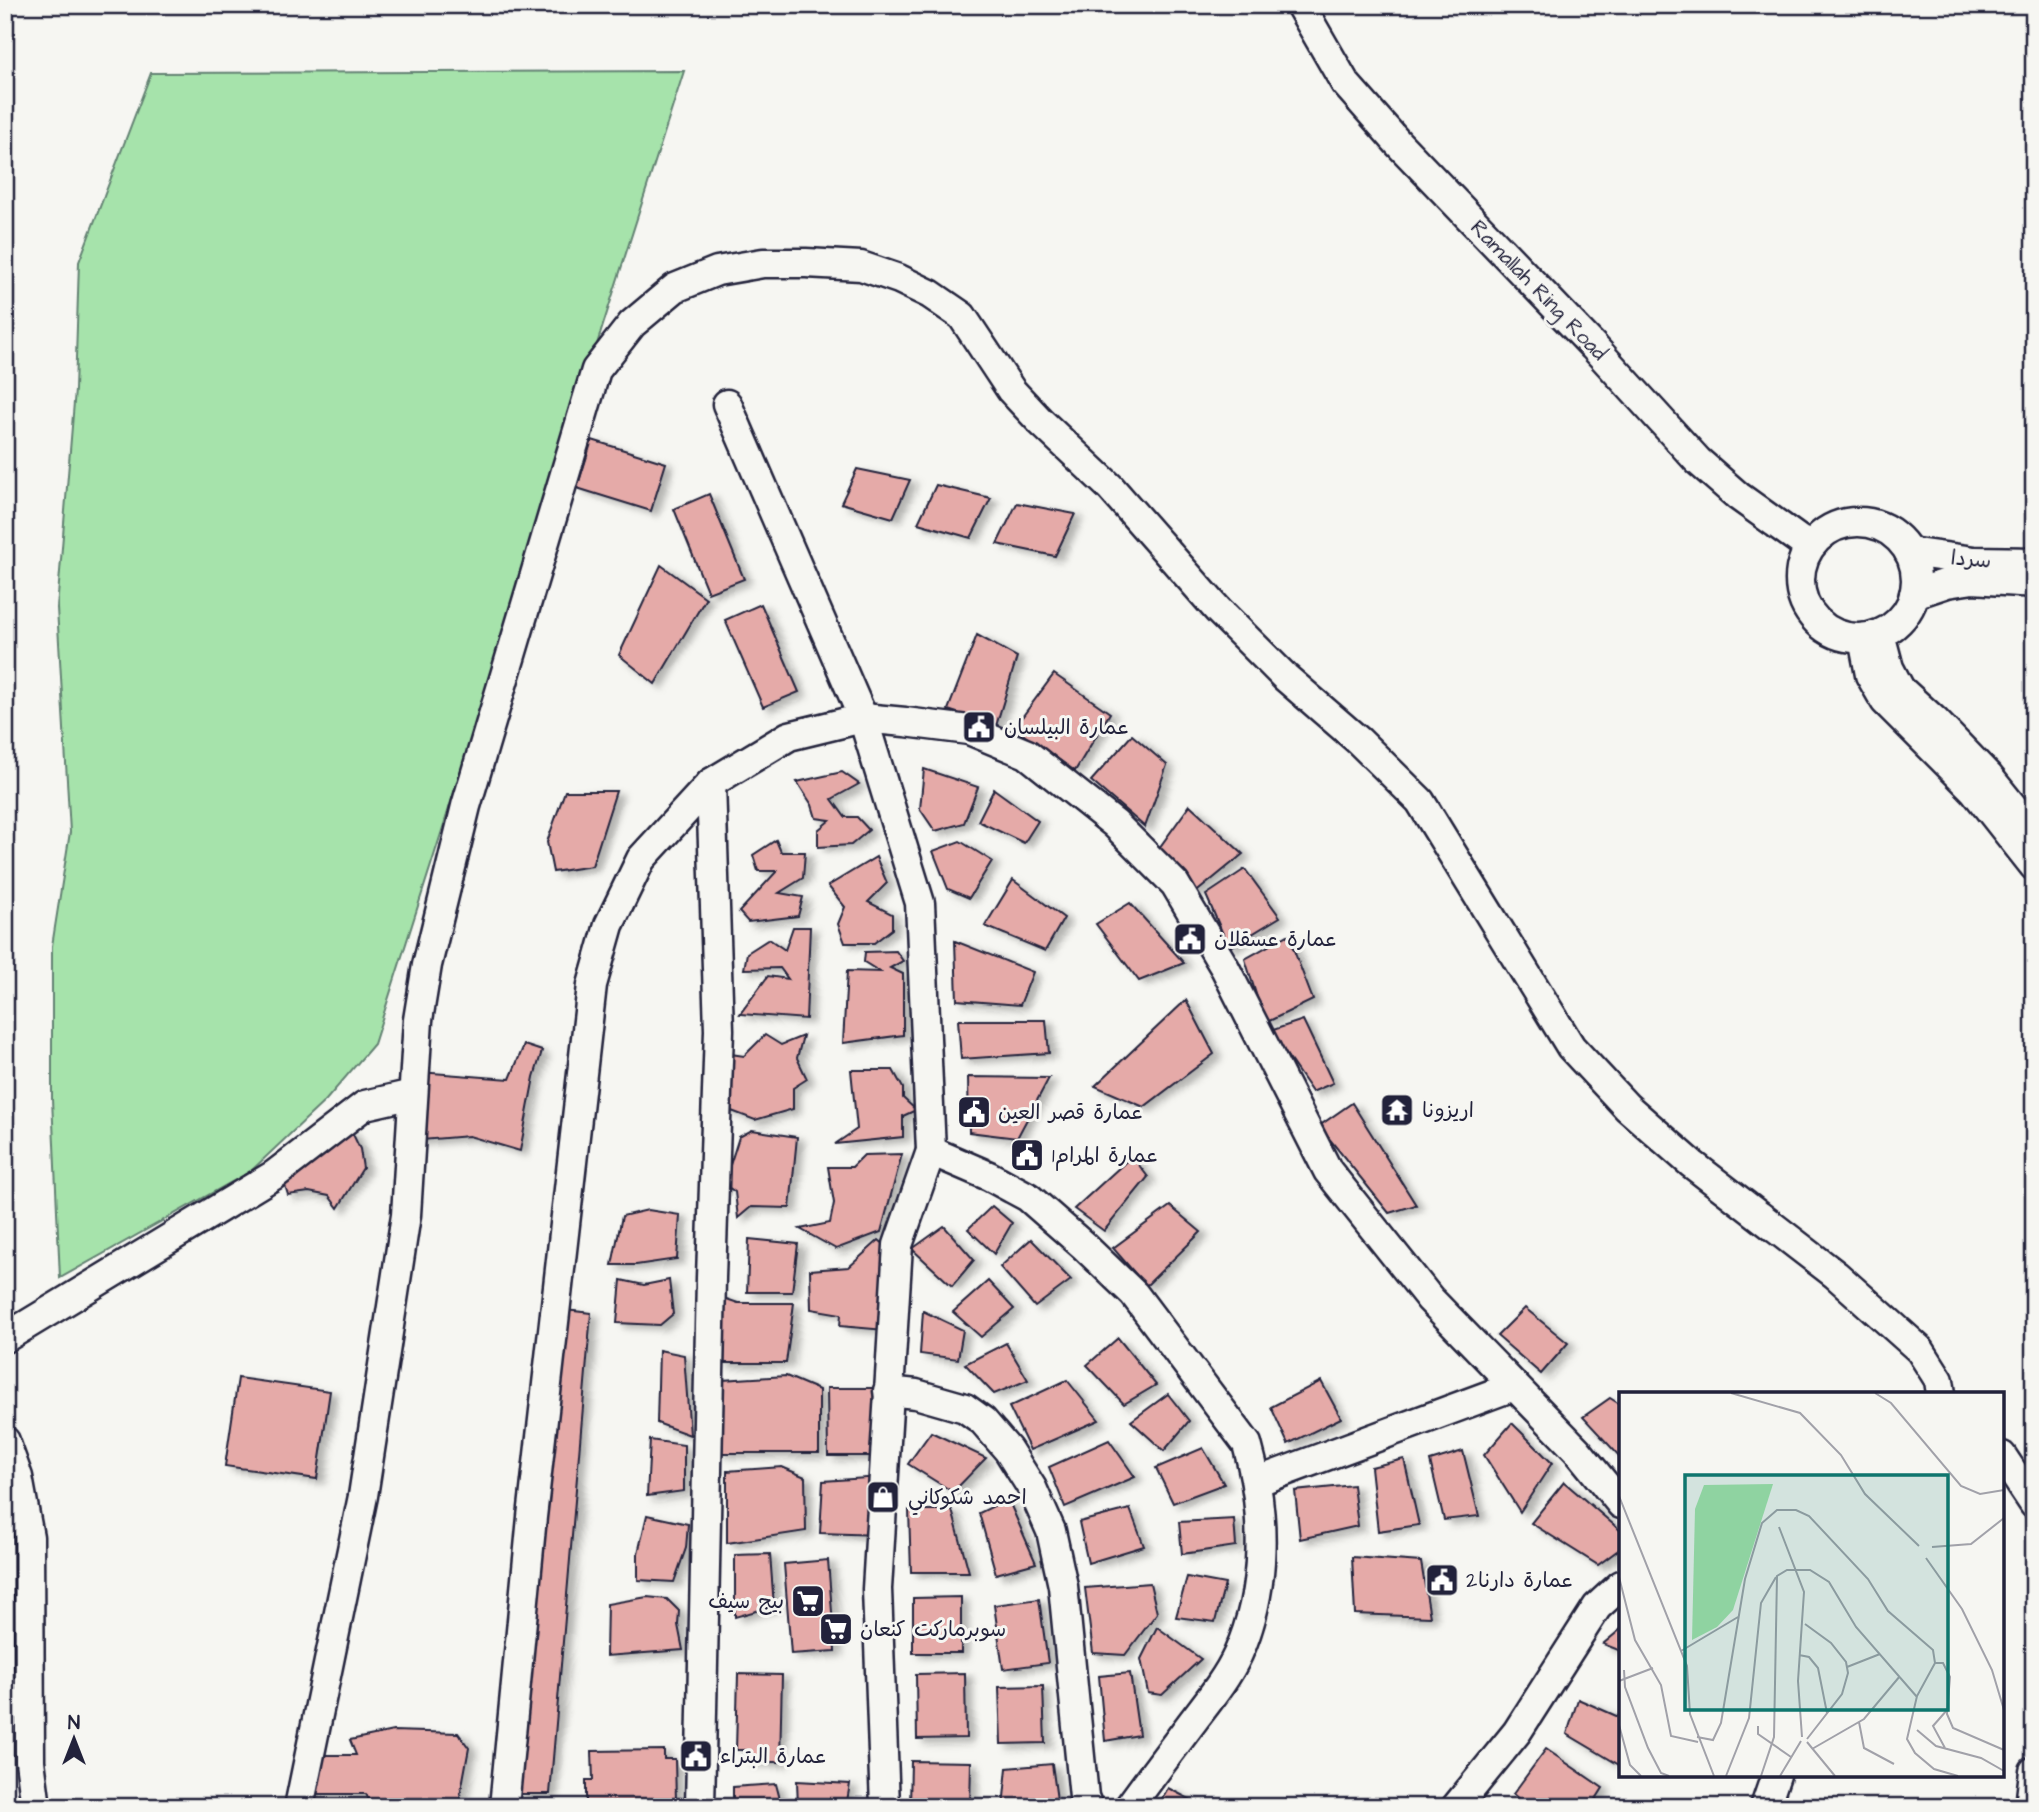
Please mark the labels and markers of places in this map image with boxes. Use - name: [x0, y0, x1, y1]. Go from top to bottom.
- public building icon: عمارة البيلسان: [960, 708, 998, 746]
- place label: عمارة البيلسان: [1004, 713, 1130, 742]
- public building icon: عمارة عسقلان: [1171, 920, 1209, 958]
- place label: عمارة عسقلان: [1214, 925, 1338, 954]
- temple icon: اريزونا: [1378, 1091, 1416, 1129]
- public building icon: عمارة قصر العين: [955, 1093, 993, 1131]
- place label: اريزونا: [1422, 1096, 1474, 1125]
- place label: عمارة قصر العين: [998, 1098, 1144, 1127]
- public building icon: عمارة المرام1: [1008, 1136, 1046, 1174]
- place label: عمارة المرام1: [1052, 1141, 1159, 1171]
- shop icon: احمد شكوكاني: [864, 1478, 902, 1516]
- place label: احمد شكوكاني: [908, 1483, 1027, 1516]
- public building icon: عمارة دارنا2: [1423, 1561, 1461, 1599]
- place label: عمارة دارنا2: [1466, 1566, 1574, 1595]
- supermarket icon: بيج سيف: [789, 1582, 827, 1620]
- place label: بيج سيف: [708, 1587, 784, 1616]
- supermarket icon: سوبرماركت كنعان: [817, 1610, 855, 1648]
- place label: سوبرماركت كنعان: [860, 1615, 1006, 1644]
- public building icon: عمارة البتراء: [677, 1737, 715, 1775]
- place label: عمارة البتراء: [720, 1742, 827, 1771]

